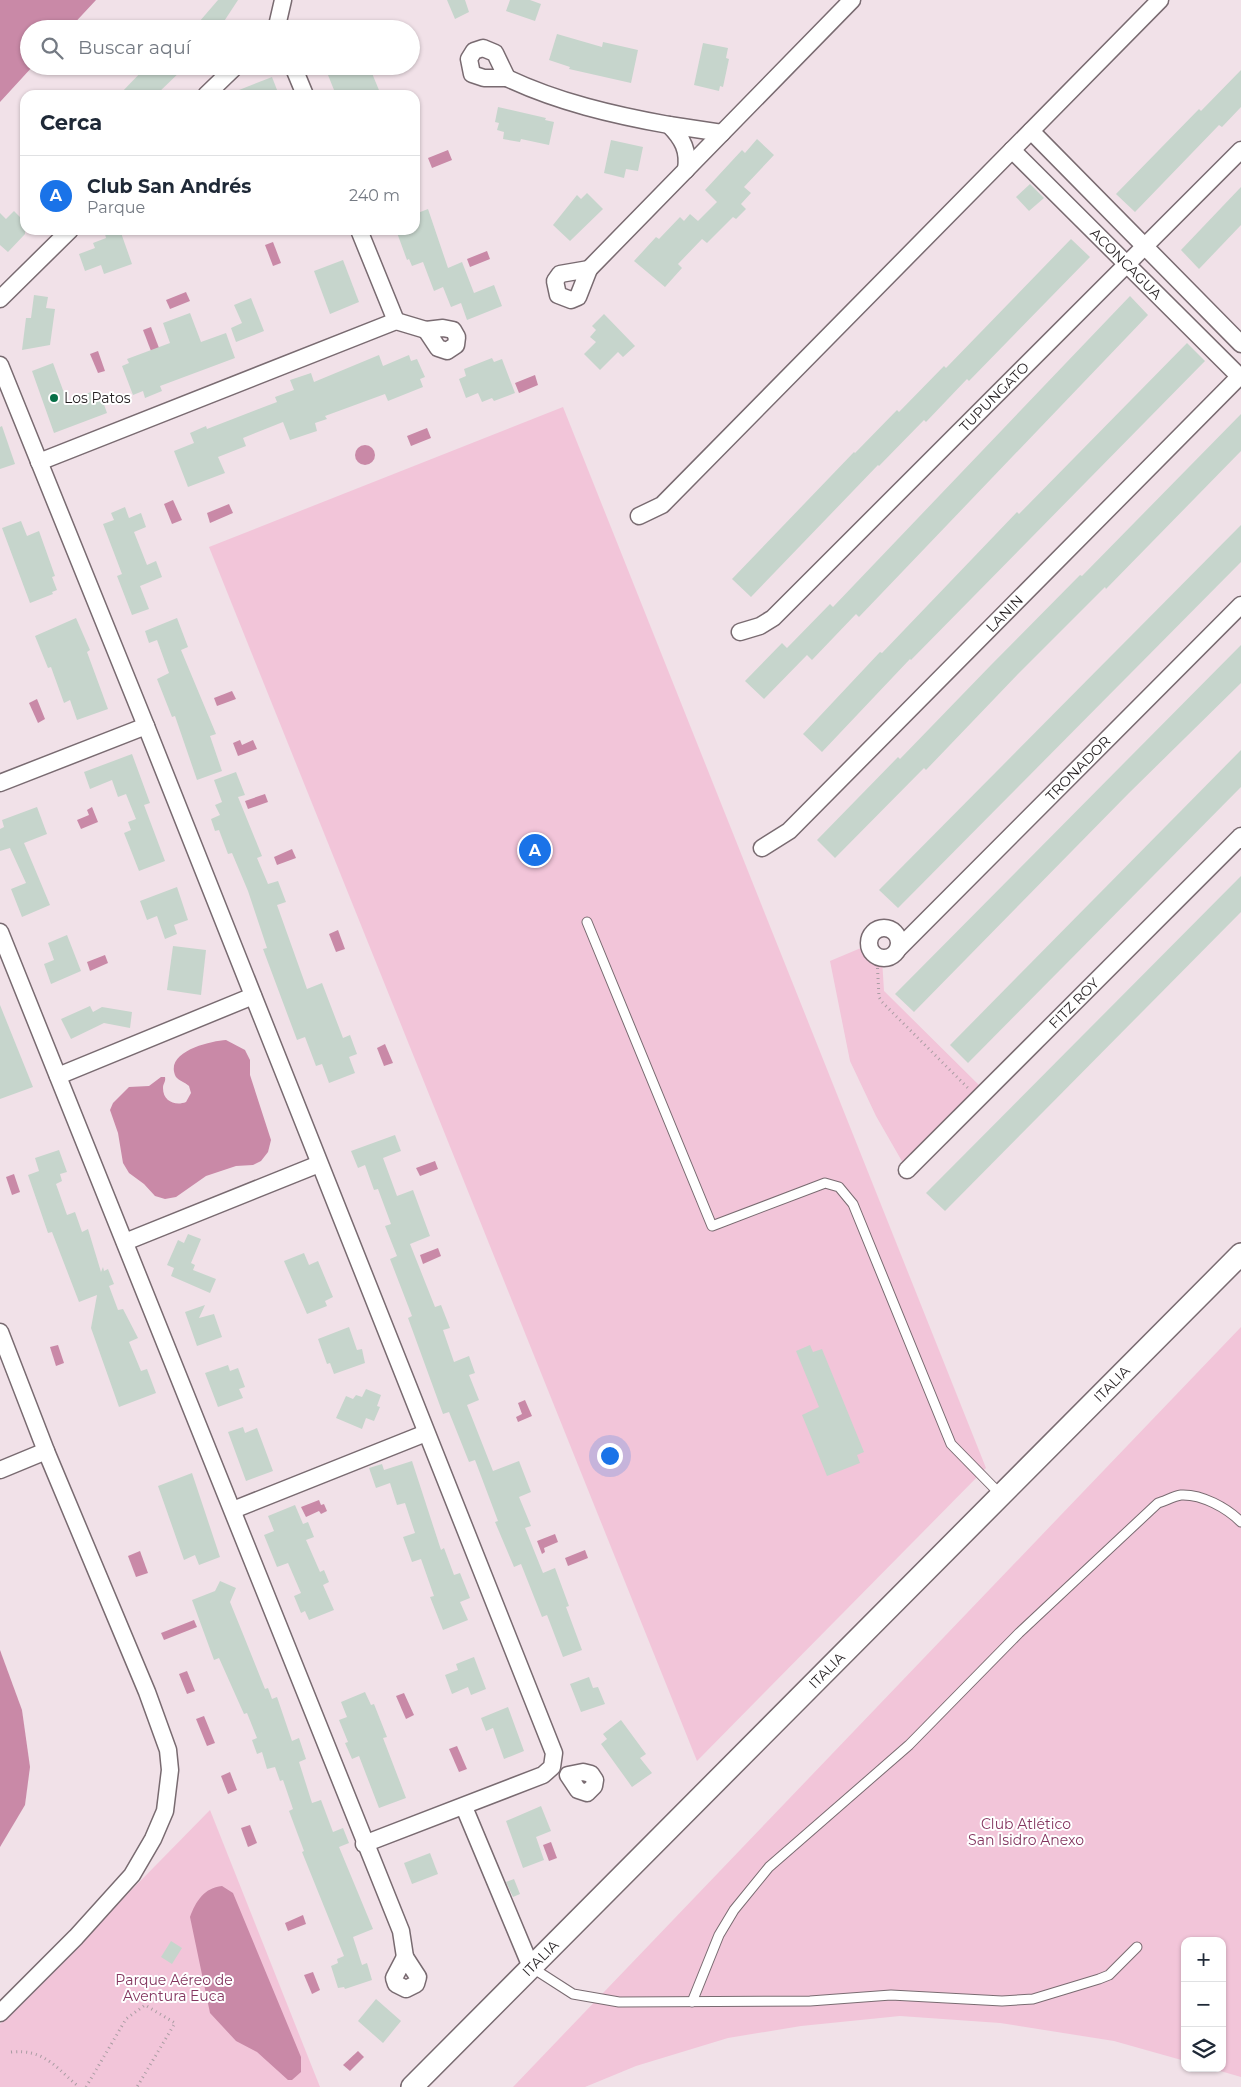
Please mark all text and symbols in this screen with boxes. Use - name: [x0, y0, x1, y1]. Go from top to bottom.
- search box: [20, 20, 420, 75]
- icon: search: [38, 34, 66, 62]
- text: Buscar aquí: [78, 36, 191, 59]
- text: Cerca: [40, 110, 102, 135]
- text: Club San Andrés: [87, 175, 251, 198]
- text: A: [50, 186, 62, 205]
- text: 240 m: [349, 186, 400, 205]
- text: Parque: [87, 198, 145, 217]
- street label: ACONCAGUA: [1086, 224, 1166, 304]
- street label: TUPUNGATO: [956, 358, 1033, 435]
- place label: Los Patos: [64, 389, 131, 407]
- marker: Los Patos: [48, 392, 60, 404]
- street label: LANIN: [982, 591, 1027, 636]
- street label: TRONADOR: [1042, 732, 1114, 805]
- pin: A: [519, 831, 551, 869]
- street label: FITZ ROY: [1045, 974, 1103, 1032]
- street label: ITALIA: [1090, 1361, 1134, 1406]
- your location: [597, 1443, 623, 1469]
- street label: ITALIA: [805, 1647, 849, 1692]
- park label: Club Atlético San Isidro Anexo: [968, 1815, 1084, 1849]
- street label: ITALIA: [518, 1935, 563, 1980]
- map controls: [1181, 1937, 1226, 2072]
- button: +: [1181, 1937, 1226, 1982]
- park label: Parque Aéreo de Aventura Euca: [115, 1971, 233, 2005]
- button: −: [1181, 1982, 1226, 2027]
- button: layers: [1181, 2027, 1226, 2072]

